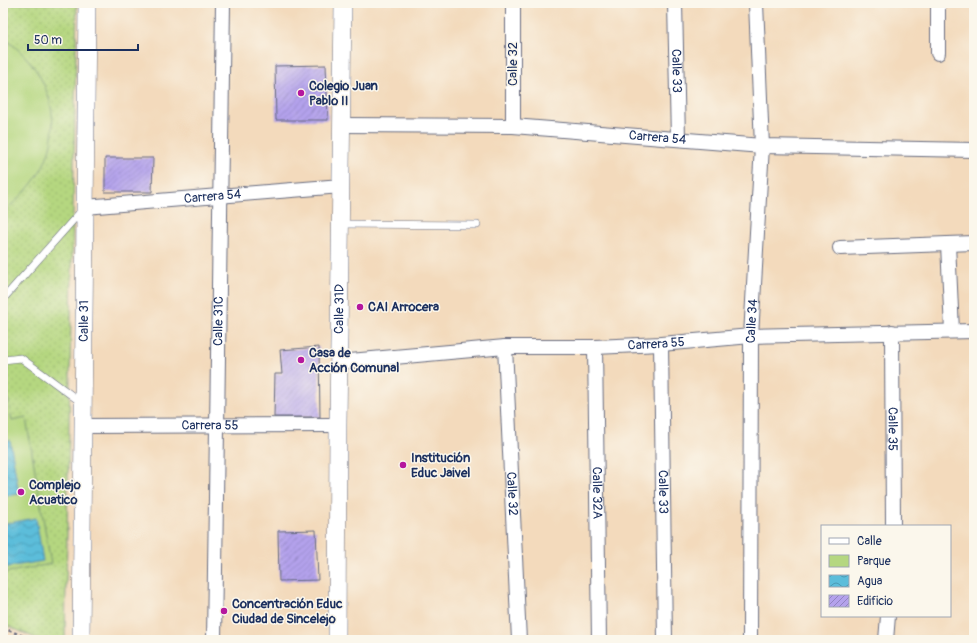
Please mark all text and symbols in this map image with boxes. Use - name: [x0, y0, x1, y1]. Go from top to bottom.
- scale bar: [28, 26, 138, 52]
- text: 50 m: [34, 33, 62, 48]
- street label: Calle 32: [505, 42, 521, 86]
- street label: Calle 33: [668, 49, 685, 93]
- place label: Colegio Juan Pablo II: [309, 78, 379, 109]
- marker: Colegio Juan Pablo II: [296, 88, 306, 98]
- street label: Carrera 54: [628, 127, 687, 148]
- street label: Carrera 54: [183, 186, 242, 207]
- street label: Calle 31D: [331, 284, 348, 334]
- street label: Calle 31C: [210, 296, 227, 346]
- street label: Calle 34: [743, 298, 761, 343]
- place label: CAI Arrocera: [368, 299, 439, 315]
- street label: Calle 31: [76, 300, 92, 342]
- marker: CAI Arrocera: [355, 302, 365, 312]
- street label: Carrera 55: [627, 334, 685, 354]
- place label: Casa de Acción Comunal: [309, 345, 399, 376]
- marker: Casa de Acción Comunal: [296, 355, 306, 365]
- street label: Calle 35: [884, 407, 901, 451]
- street label: Carrera 55: [181, 417, 239, 434]
- place label: Institución Educ Jaivel: [411, 450, 471, 481]
- marker: Institución Educ Jaivel: [398, 460, 408, 470]
- street label: Calle 32A: [589, 467, 605, 520]
- street label: Calle 33: [655, 470, 671, 514]
- street label: Calle 32: [503, 471, 521, 516]
- place label: Complejo Acuatico: [29, 477, 81, 508]
- marker: Complejo Acuatico: [16, 487, 26, 497]
- legend: [821, 525, 951, 617]
- text: Calle: [857, 534, 882, 549]
- text: Parque: [857, 554, 891, 569]
- text: Agua: [857, 574, 883, 589]
- text: Edificio: [857, 594, 893, 609]
- place label: Concentración Educ Ciudad de Sincelejo: [232, 596, 343, 627]
- marker: Concentración Educ Ciudad de Sincelejo: [219, 606, 229, 616]

